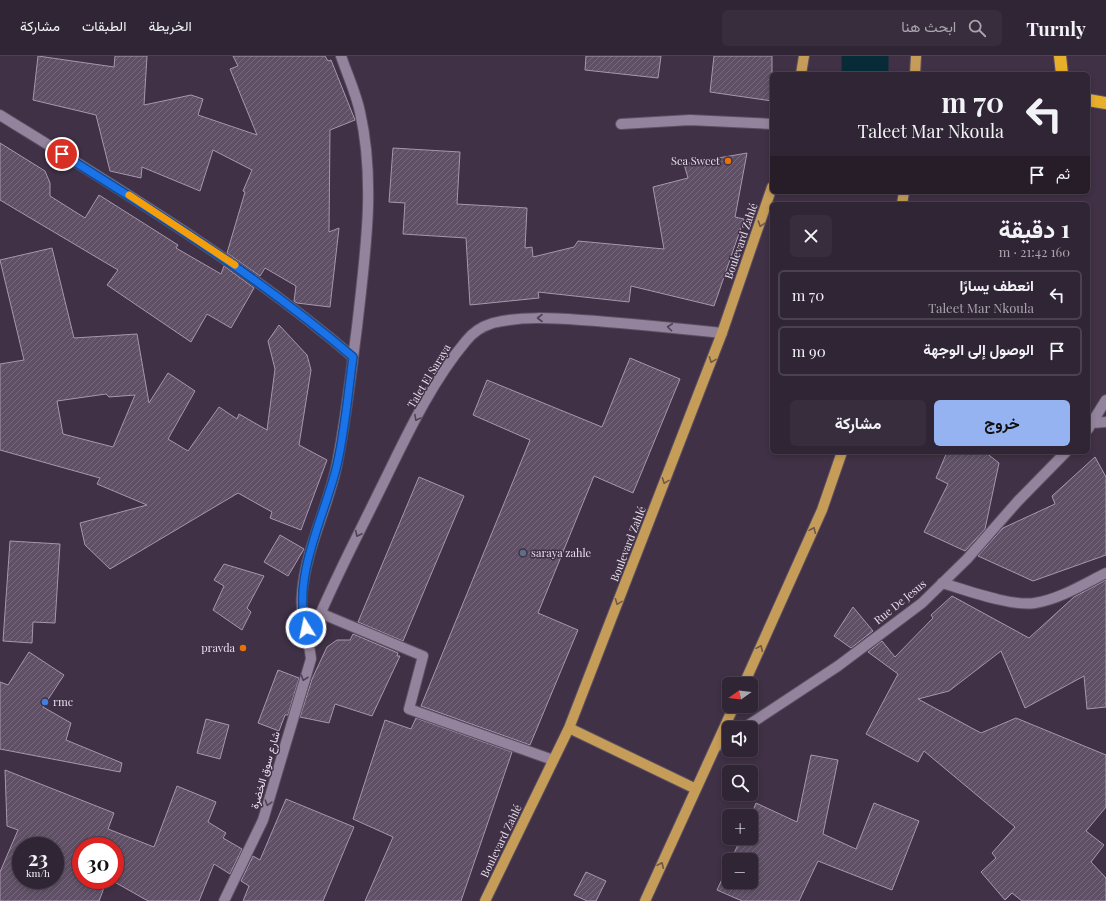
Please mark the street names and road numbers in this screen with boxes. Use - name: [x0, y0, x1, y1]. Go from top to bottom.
- street label: Boulevard Zahlé: [720, 200, 761, 281]
- street label: Talet El Saraya: [403, 340, 454, 411]
- street label: Boulevard Zahlé: [606, 504, 649, 584]
- street label: Rue De Jesus: [870, 576, 929, 627]
- street label: شارع سوق الخضرة: [246, 729, 284, 811]
- street label: Boulevard Zahlé: [476, 801, 525, 880]

